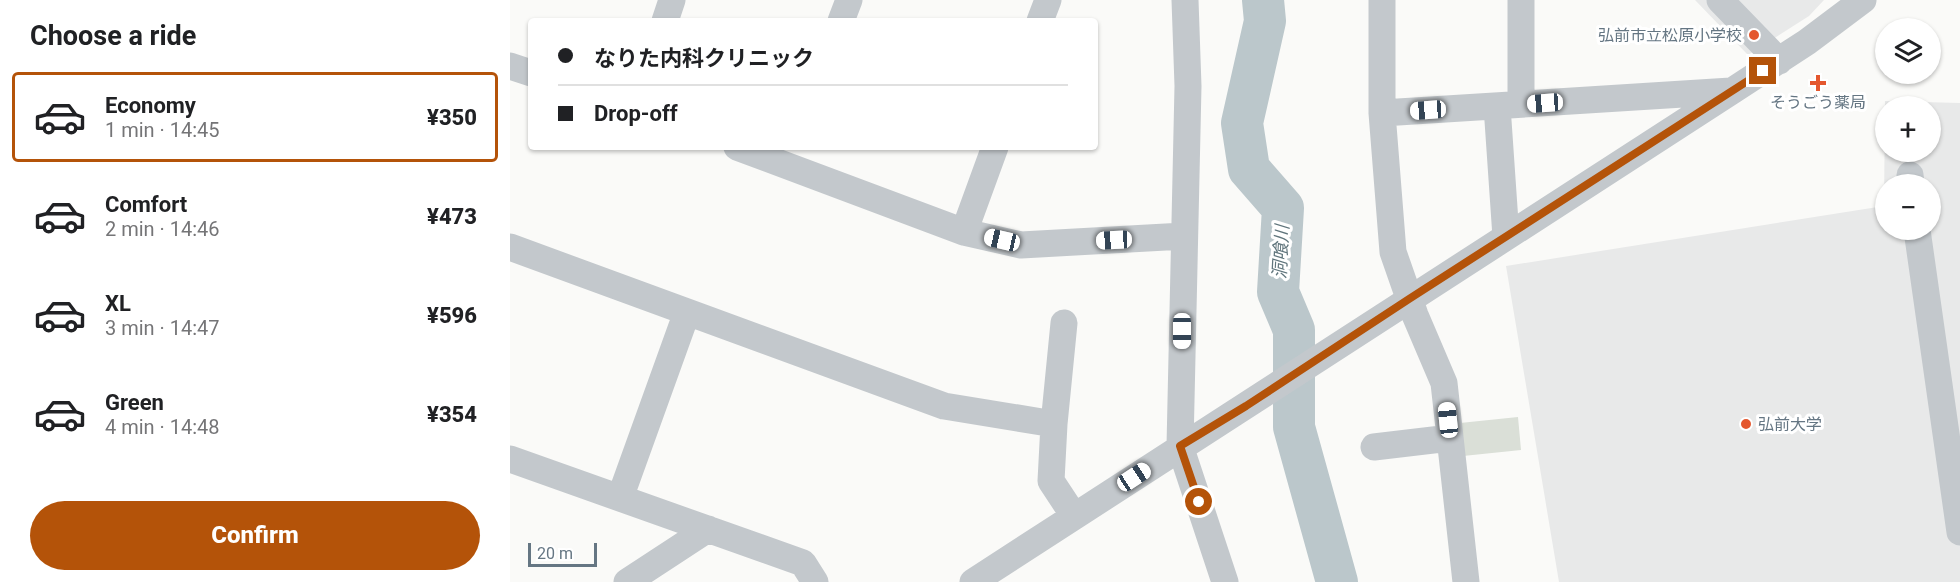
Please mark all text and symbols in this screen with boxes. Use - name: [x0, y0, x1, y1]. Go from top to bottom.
- map controls: [1875, 18, 1941, 240]
- button: layers: [1875, 18, 1941, 84]
- text: Choose a ride: [30, 20, 196, 52]
- place label: 弘前市立松原小学校: [1598, 26, 1742, 45]
- marker: 弘前市立松原小学校: [1747, 28, 1761, 42]
- text: なりた内科クリニック: [594, 46, 814, 71]
- route end: [1749, 57, 1776, 84]
- marker: そうごう薬局: [1811, 76, 1825, 90]
- icon: car: [33, 90, 87, 144]
- text: Economy: [105, 93, 196, 118]
- car: [1526, 93, 1564, 113]
- place label: そうごう薬局: [1770, 93, 1866, 112]
- button: +: [1875, 96, 1941, 162]
- car: [1409, 100, 1447, 120]
- text: Drop-off: [594, 101, 678, 126]
- text: ¥350: [427, 105, 477, 130]
- text: 1 min · 14:45: [105, 118, 220, 142]
- button: −: [1875, 174, 1941, 240]
- icon: car: [33, 189, 87, 243]
- text: Comfort: [105, 192, 187, 217]
- text: ¥473: [427, 204, 477, 229]
- text: 2 min · 14:46: [105, 217, 220, 241]
- water label: 洞喰川: [1269, 222, 1293, 279]
- car: [982, 227, 1022, 253]
- car: [1096, 230, 1132, 250]
- icon: car: [33, 288, 87, 342]
- text: XL: [105, 291, 131, 316]
- text: ¥596: [427, 303, 477, 328]
- car: [1173, 313, 1191, 349]
- text: 3 min · 14:47: [105, 316, 220, 340]
- icon: car: [33, 387, 87, 441]
- text: Green: [105, 390, 164, 415]
- car: [1437, 401, 1459, 439]
- text: ¥354: [427, 402, 477, 427]
- text: 4 min · 14:48: [105, 415, 220, 439]
- place label: 弘前大学: [1758, 415, 1822, 434]
- marker: 弘前大学: [1739, 417, 1753, 431]
- car: [1114, 460, 1154, 494]
- route start: [1185, 488, 1212, 515]
- button: Confirm: [30, 501, 480, 570]
- scale bar: [528, 540, 597, 568]
- text: 20 m: [537, 544, 573, 563]

